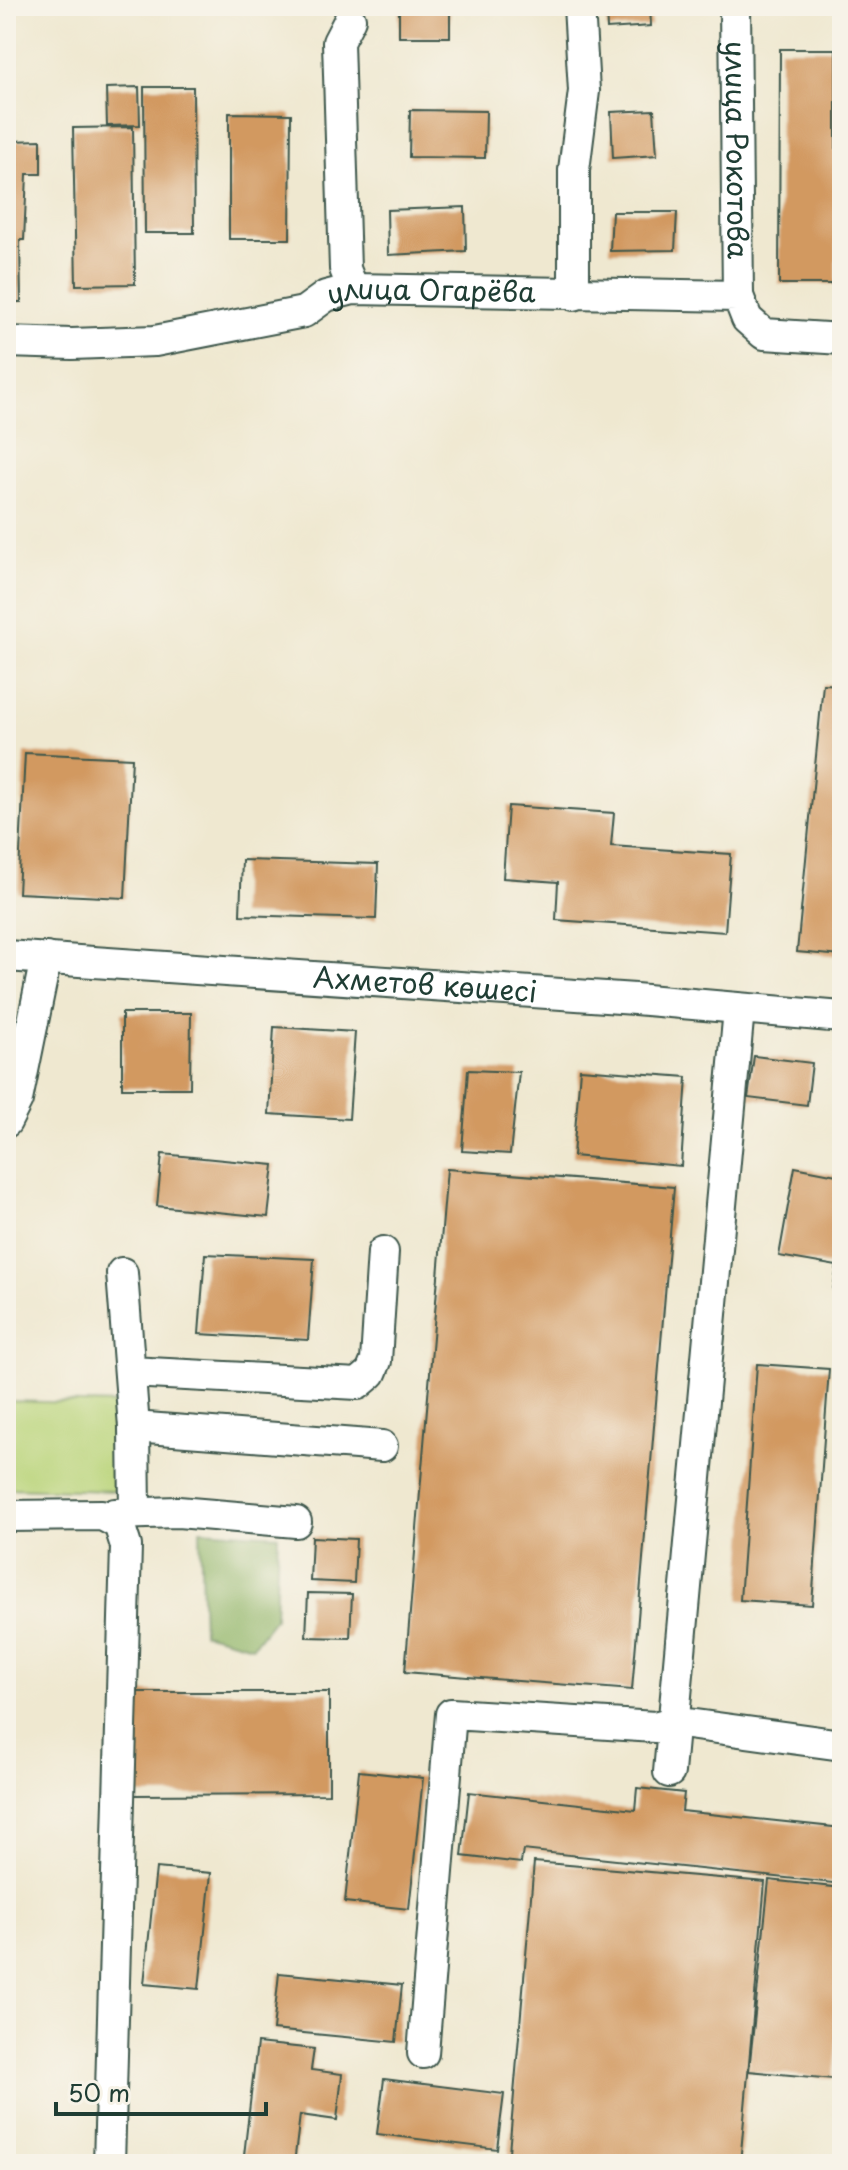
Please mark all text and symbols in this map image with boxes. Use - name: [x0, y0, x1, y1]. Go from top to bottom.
- street label: улица Рокотова: [715, 41, 761, 260]
- street label: улица Огарёва: [321, 266, 537, 315]
- street label: Ахметов көшесі: [312, 954, 539, 1012]
- scale bar: [56, 2066, 266, 2116]
- text: 50 m: [68, 2074, 130, 2110]

